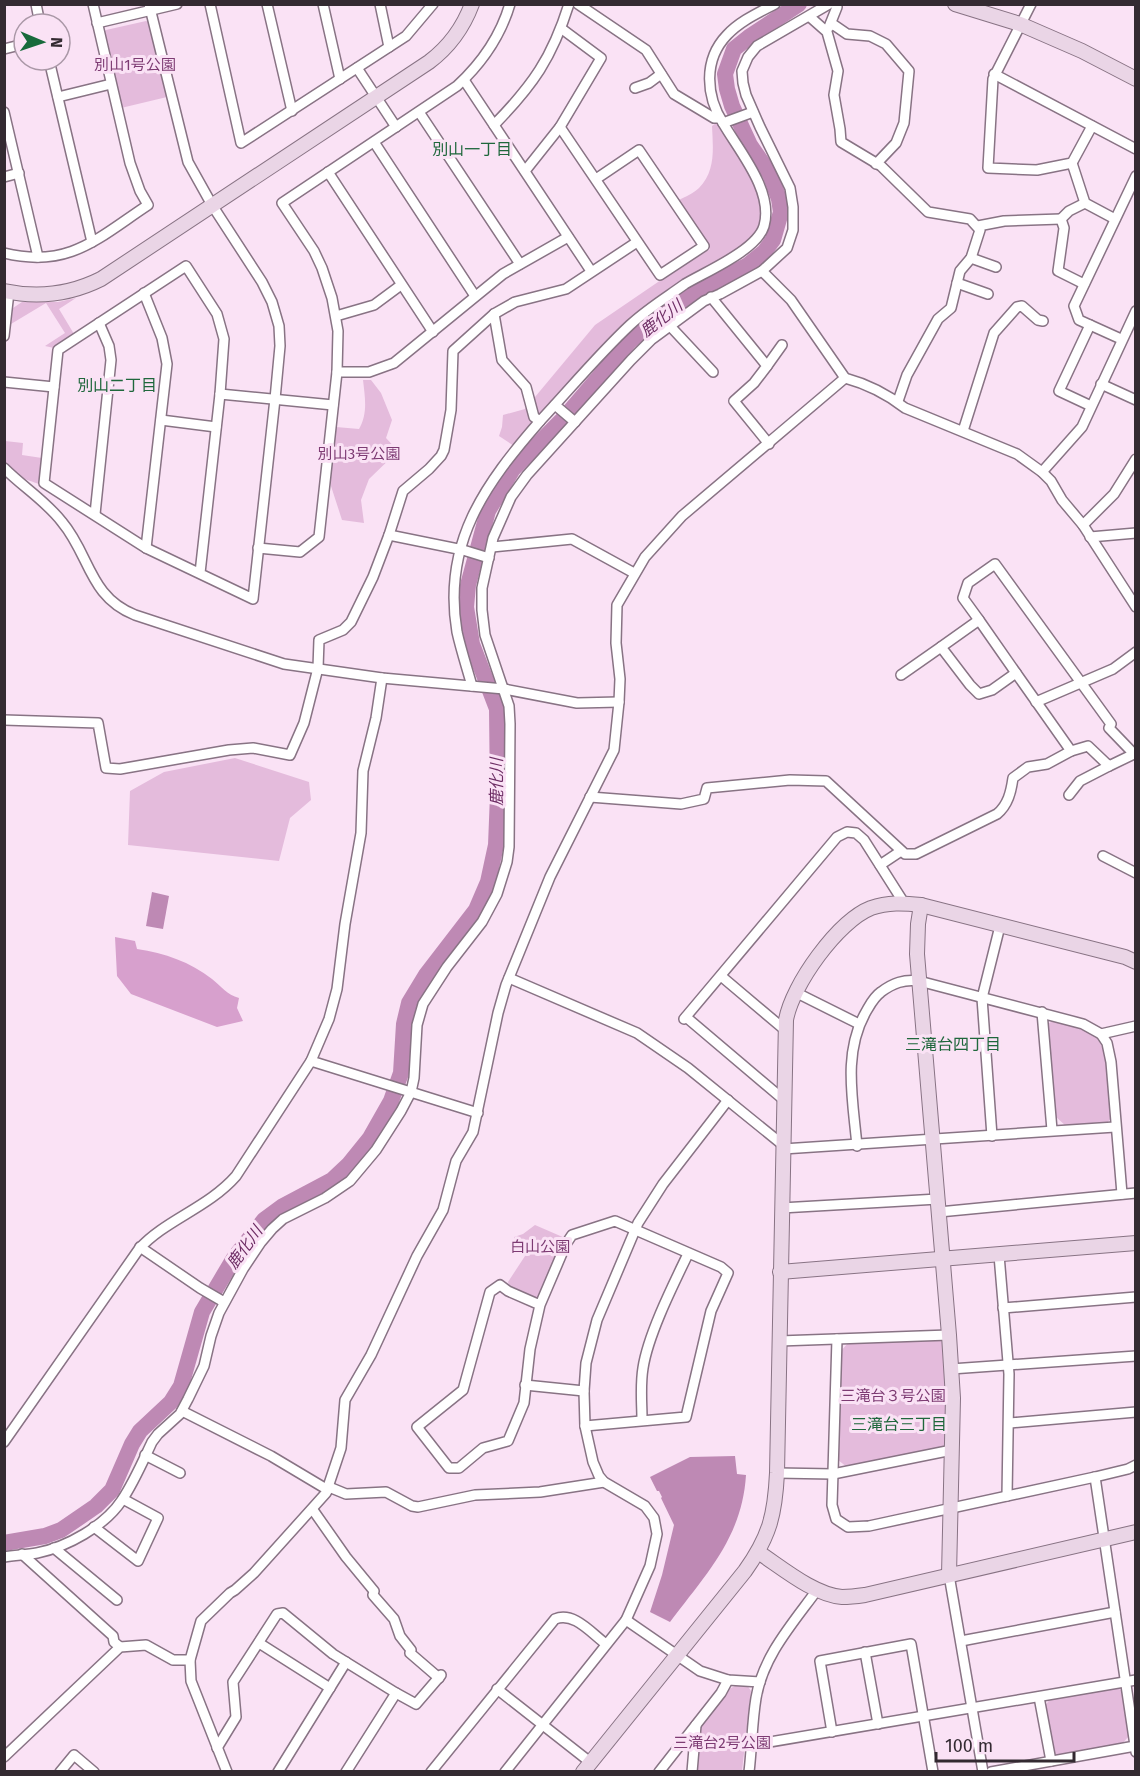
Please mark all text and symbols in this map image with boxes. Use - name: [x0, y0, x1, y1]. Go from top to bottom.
- north arrow: [12, 12, 72, 72]
- text: N: [47, 37, 66, 48]
- park label: 別山1号公園: [94, 56, 176, 74]
- district label: 別山一丁目: [432, 140, 512, 159]
- water label: 鹿化川: [637, 295, 688, 341]
- district label: 別山二丁目: [77, 376, 157, 395]
- park label: 別山3号公園: [318, 445, 400, 463]
- water label: 鹿化川: [487, 756, 506, 806]
- district label: 三滝台四丁目: [905, 1035, 1001, 1054]
- water label: 鹿化川: [223, 1221, 267, 1272]
- park label: 白山公園: [510, 1238, 570, 1256]
- park label: 三滝台３号公園: [840, 1387, 946, 1405]
- district label: 三滝台三丁目: [851, 1415, 947, 1434]
- scale bar: [936, 1725, 1074, 1763]
- park label: 三滝台2号公園: [673, 1734, 771, 1752]
- text: 100 m: [945, 1735, 993, 1757]

